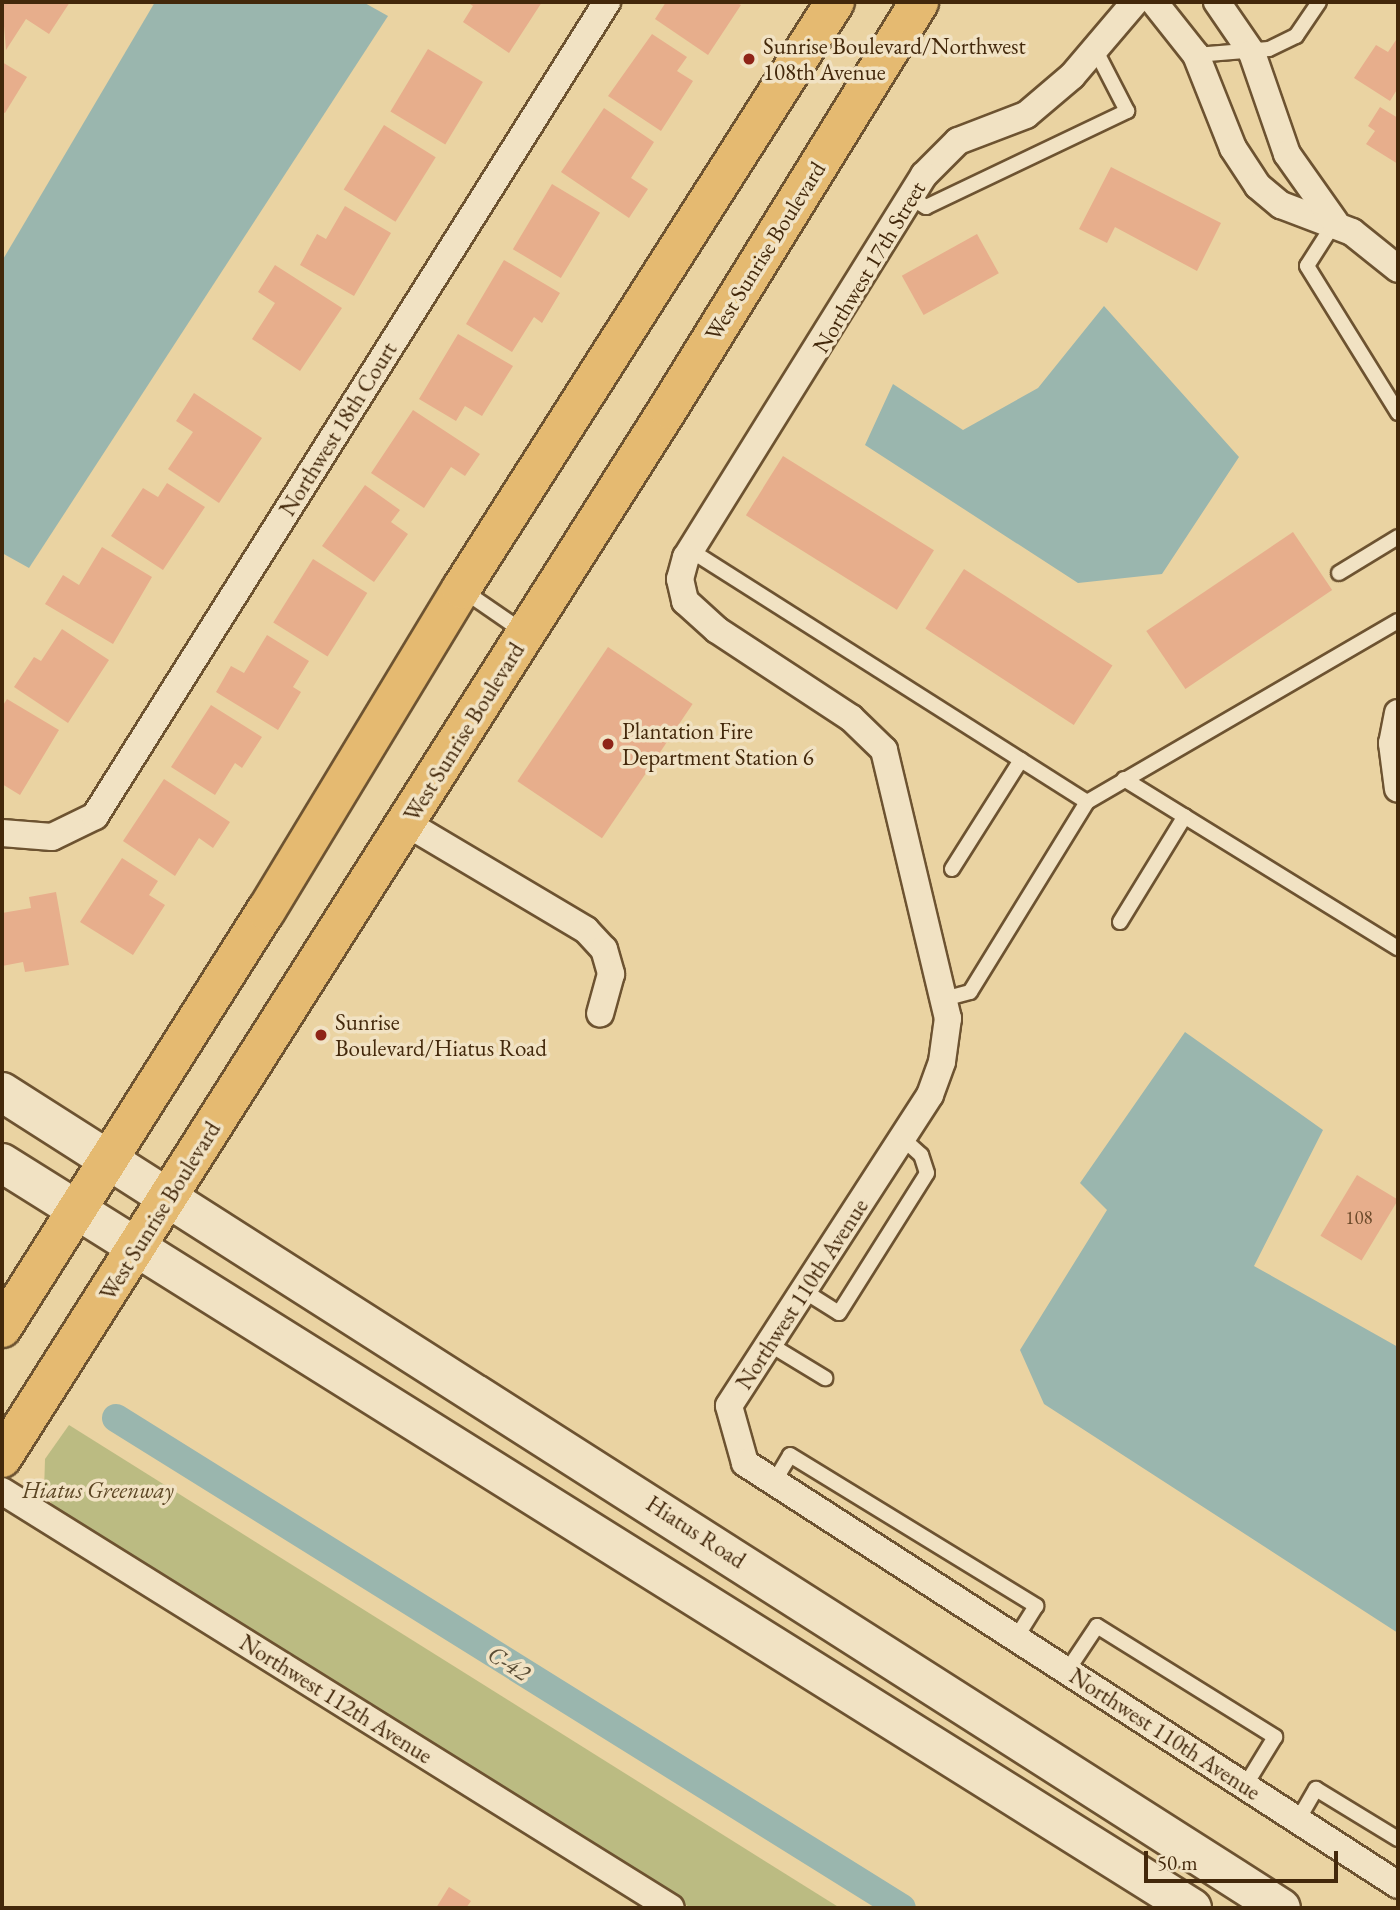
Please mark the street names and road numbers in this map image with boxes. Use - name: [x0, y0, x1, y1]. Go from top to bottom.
- street label: West Sunrise Boulevard: [699, 156, 831, 346]
- street label: Northwest 17th Street: [807, 176, 931, 358]
- street label: Northwest 18th Court: [273, 337, 403, 521]
- street label: West Sunrise Boulevard: [398, 637, 530, 827]
- street label: West Sunrise Boulevard: [94, 1116, 226, 1306]
- street label: Northwest 110th Avenue: [730, 1193, 874, 1395]
- street label: Hiatus Road: [641, 1490, 751, 1574]
- street label: Northwest 112th Avenue: [235, 1628, 437, 1770]
- street label: Northwest 110th Avenue: [1064, 1662, 1266, 1806]

